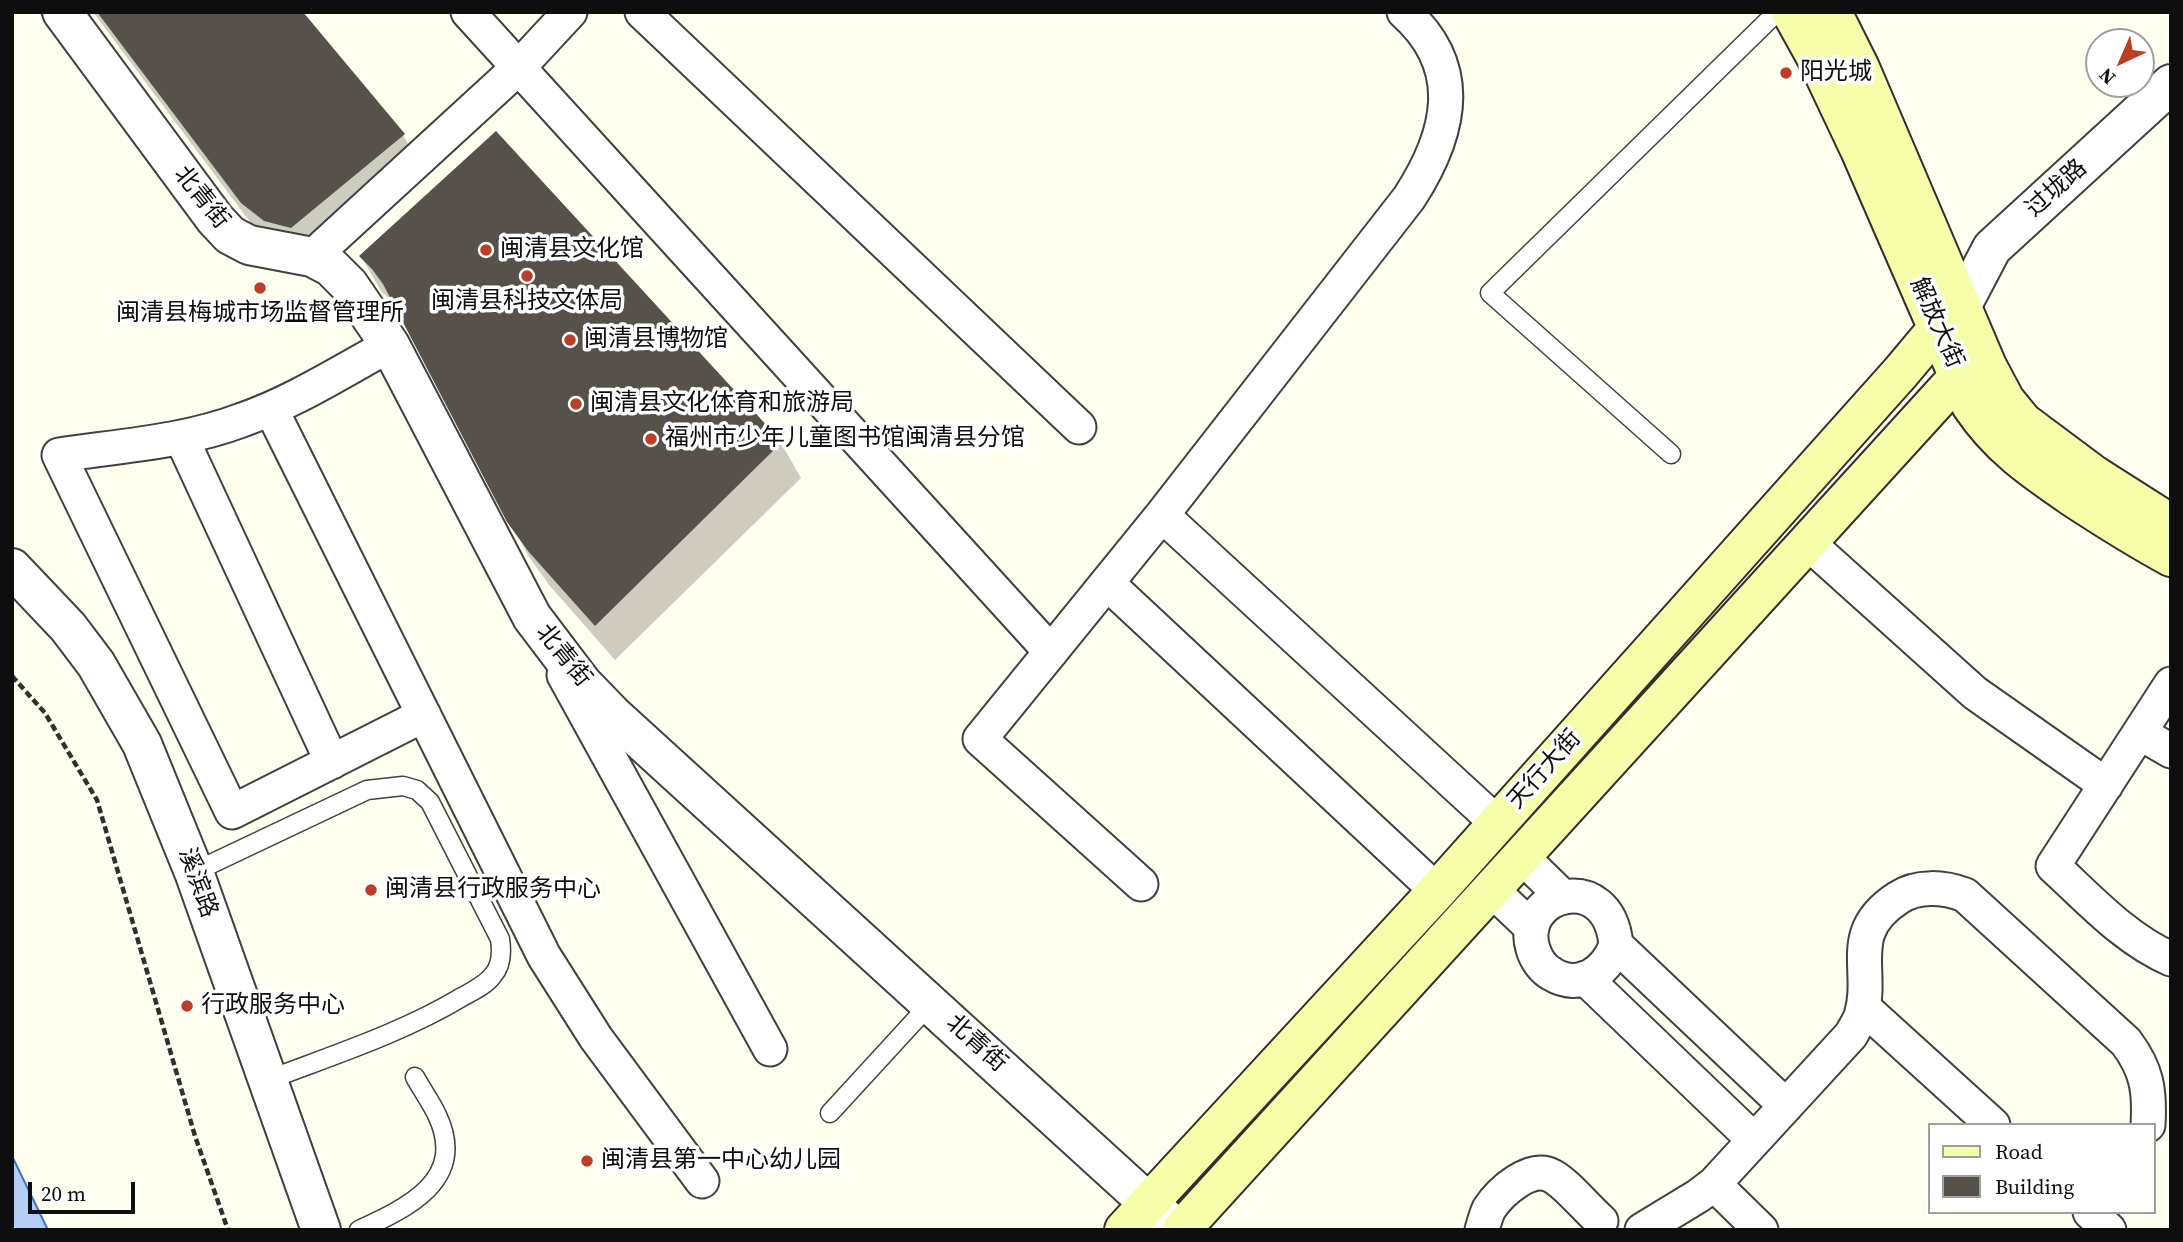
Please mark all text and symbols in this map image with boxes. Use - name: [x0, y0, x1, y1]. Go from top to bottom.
- north arrow: [2085, 28, 2155, 98]
- place label: 阳光城: [1800, 59, 1872, 87]
- text: N: [2093, 63, 2121, 91]
- marker: 阳光城: [1778, 65, 1794, 81]
- street label: 过垅路: [2021, 154, 2093, 224]
- street label: 北青街: [167, 161, 235, 235]
- place label: 闽清县文化馆: [500, 236, 644, 264]
- marker: 闽清县文化馆: [478, 242, 494, 258]
- marker: 闽清县科技文体局: [519, 268, 535, 284]
- street label: 解放大街: [1903, 273, 1969, 373]
- marker: 闽清县梅城市场监督管理所: [252, 280, 268, 296]
- place label: 闽清县科技文体局: [431, 288, 623, 316]
- place label: 闽清县梅城市场监督管理所: [116, 300, 404, 328]
- place label: 闽清县博物馆: [584, 326, 728, 354]
- marker: 闽清县博物馆: [562, 332, 578, 348]
- place label: 闽清县文化体育和旅游局: [590, 390, 854, 418]
- marker: 闽清县文化体育和旅游局: [568, 396, 584, 412]
- place label: 福州市少年儿童图书馆闽清县分馆: [665, 425, 1025, 453]
- marker: 福州市少年儿童图书馆闽清县分馆: [643, 431, 659, 447]
- street label: 北青街: [529, 619, 597, 693]
- street label: 天行大街: [1502, 725, 1588, 815]
- street label: 溪滨路: [171, 844, 223, 922]
- place label: 闽清县行政服务中心: [385, 876, 601, 904]
- marker: 闽清县行政服务中心: [363, 882, 379, 898]
- place label: 行政服务中心: [201, 992, 345, 1020]
- marker: 行政服务中心: [179, 998, 195, 1014]
- street label: 北青街: [940, 1009, 1012, 1079]
- legend: [1927, 1123, 2155, 1214]
- text: Road: [1995, 1137, 2043, 1166]
- place label: 闽清县第一中心幼儿园: [601, 1147, 841, 1175]
- marker: 闽清县第一中心幼儿园: [579, 1153, 595, 1169]
- scale bar: [32, 1168, 138, 1212]
- text: Building: [1995, 1172, 2074, 1201]
- text: 20 m: [41, 1179, 86, 1208]

